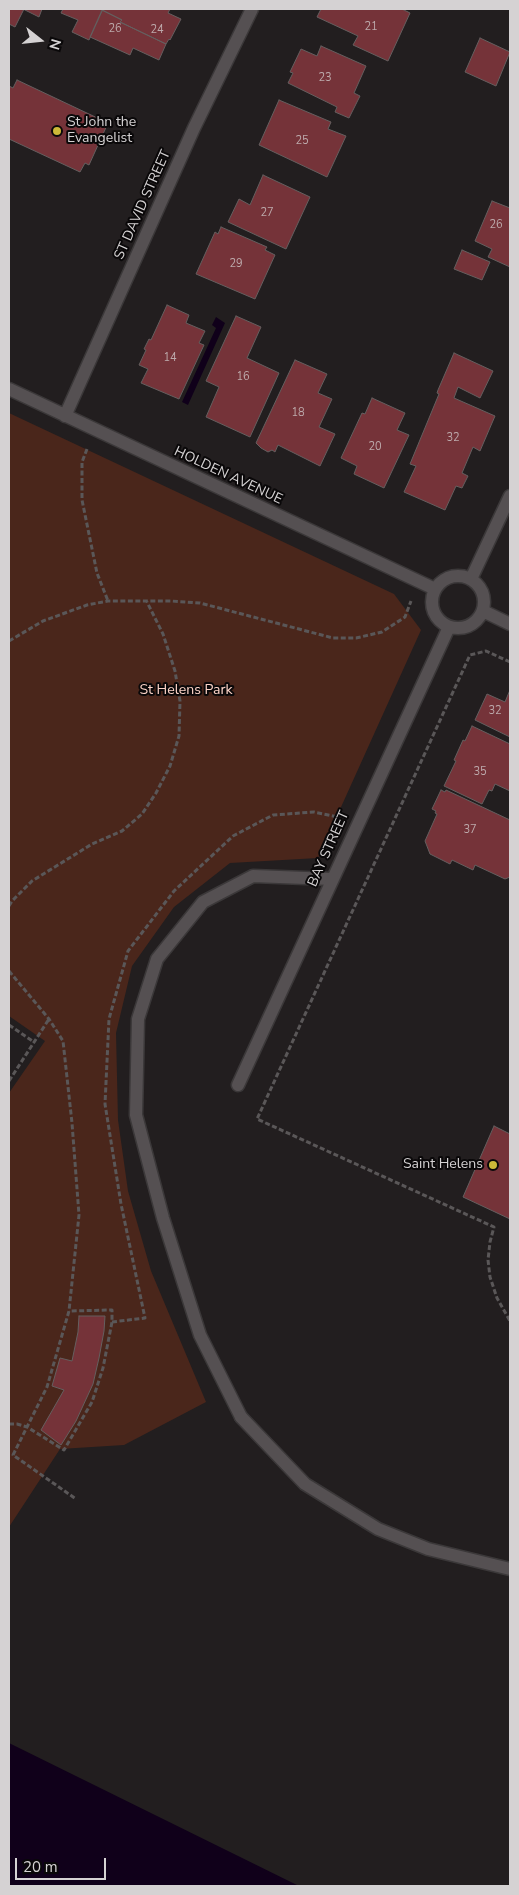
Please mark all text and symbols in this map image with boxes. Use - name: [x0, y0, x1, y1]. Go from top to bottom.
- north arrow: [15, 15, 65, 65]
- house number: 21: [364, 20, 378, 34]
- house number: 26: [108, 22, 122, 36]
- house number: 24: [150, 23, 164, 37]
- text: N: [44, 37, 65, 52]
- house number: 23: [318, 71, 332, 85]
- place label: St John the Evangelist: [67, 115, 136, 148]
- marker: St John the Evangelist: [51, 125, 63, 137]
- house number: 25: [295, 134, 309, 148]
- street label: ST DAVID STREET: [111, 148, 175, 262]
- house number: 27: [260, 206, 274, 220]
- house number: 26: [489, 218, 503, 232]
- house number: 29: [229, 257, 243, 271]
- house number: 14: [163, 351, 177, 365]
- house number: 16: [236, 370, 250, 384]
- house number: 18: [291, 406, 305, 420]
- house number: 32: [446, 431, 460, 445]
- house number: 20: [368, 440, 382, 454]
- street label: HOLDEN AVENUE: [171, 444, 285, 508]
- park label: St Helens Park: [140, 683, 232, 699]
- house number: 32: [488, 704, 502, 718]
- house number: 35: [473, 765, 487, 779]
- street label: BAY STREET: [305, 808, 353, 890]
- house number: 37: [463, 823, 477, 837]
- place label: Saint Helens: [403, 1157, 483, 1173]
- marker: Saint Helens: [487, 1159, 499, 1171]
- scale bar: [18, 1848, 109, 1880]
- text: 20 m: [23, 1857, 58, 1877]

